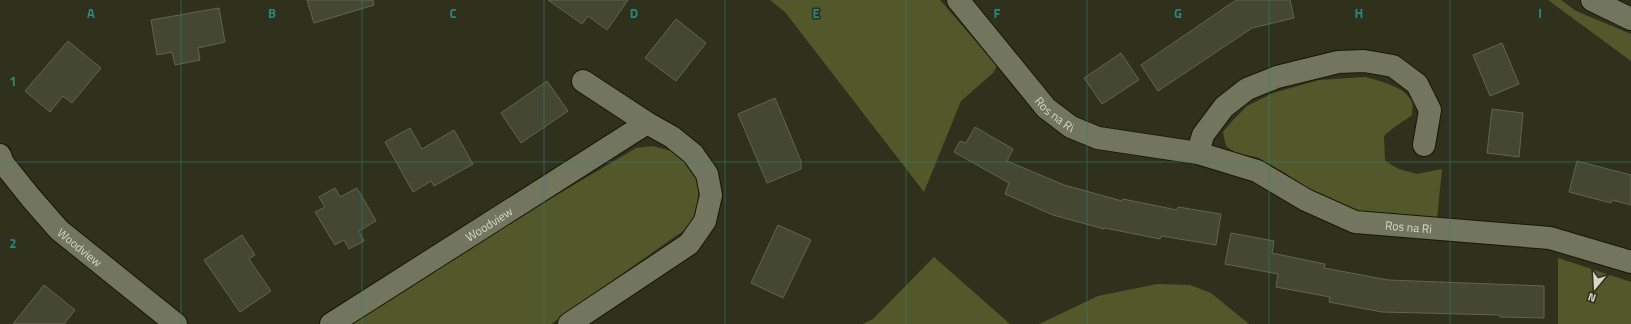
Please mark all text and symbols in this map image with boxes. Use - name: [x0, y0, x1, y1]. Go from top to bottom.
- text: A: [87, 3, 95, 23]
- text: B: [268, 3, 276, 23]
- text: C: [449, 3, 457, 23]
- text: D: [630, 3, 638, 23]
- text: E: [812, 3, 820, 23]
- text: F: [994, 3, 1001, 23]
- text: G: [1174, 3, 1182, 23]
- text: H: [1355, 3, 1363, 23]
- text: I: [1538, 3, 1542, 23]
- text: 1: [9, 71, 17, 91]
- street label: Ros na Ri: [1031, 92, 1077, 137]
- street label: Woodview: [461, 201, 516, 246]
- street label: Ros na Ri: [1384, 215, 1433, 238]
- street label: Woodview: [54, 223, 107, 271]
- text: 2: [9, 233, 17, 253]
- north arrow: [1575, 268, 1615, 308]
- text: N: [1586, 289, 1598, 306]

